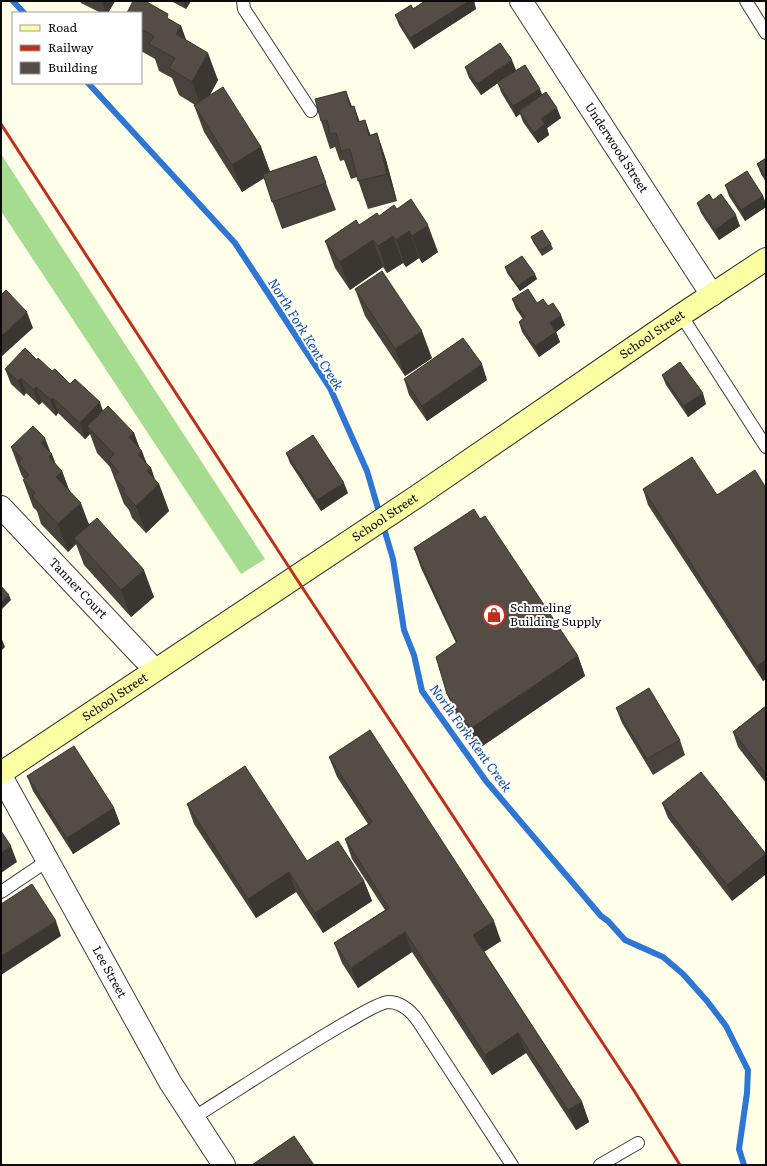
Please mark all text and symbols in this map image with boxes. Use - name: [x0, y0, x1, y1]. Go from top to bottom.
- legend: [12, 12, 142, 84]
- text: Road: [48, 18, 78, 36]
- text: Railway: [48, 38, 94, 56]
- text: Building: [48, 58, 98, 76]
- street label: Underwood Street: [581, 98, 653, 196]
- water label: North Fork Kent Creek: [264, 274, 349, 394]
- street label: School Street: [615, 305, 688, 363]
- street label: School Street: [348, 488, 421, 545]
- street label: Tanner Court: [45, 553, 112, 622]
- place label: Schmeling Building Supply: [510, 598, 602, 630]
- shop icon: Schmeling Building Supply: [481, 602, 507, 628]
- street label: School Street: [78, 668, 151, 725]
- water label: North Fork Kent Creek: [426, 680, 517, 796]
- street label: Lee Street: [89, 942, 132, 1001]

